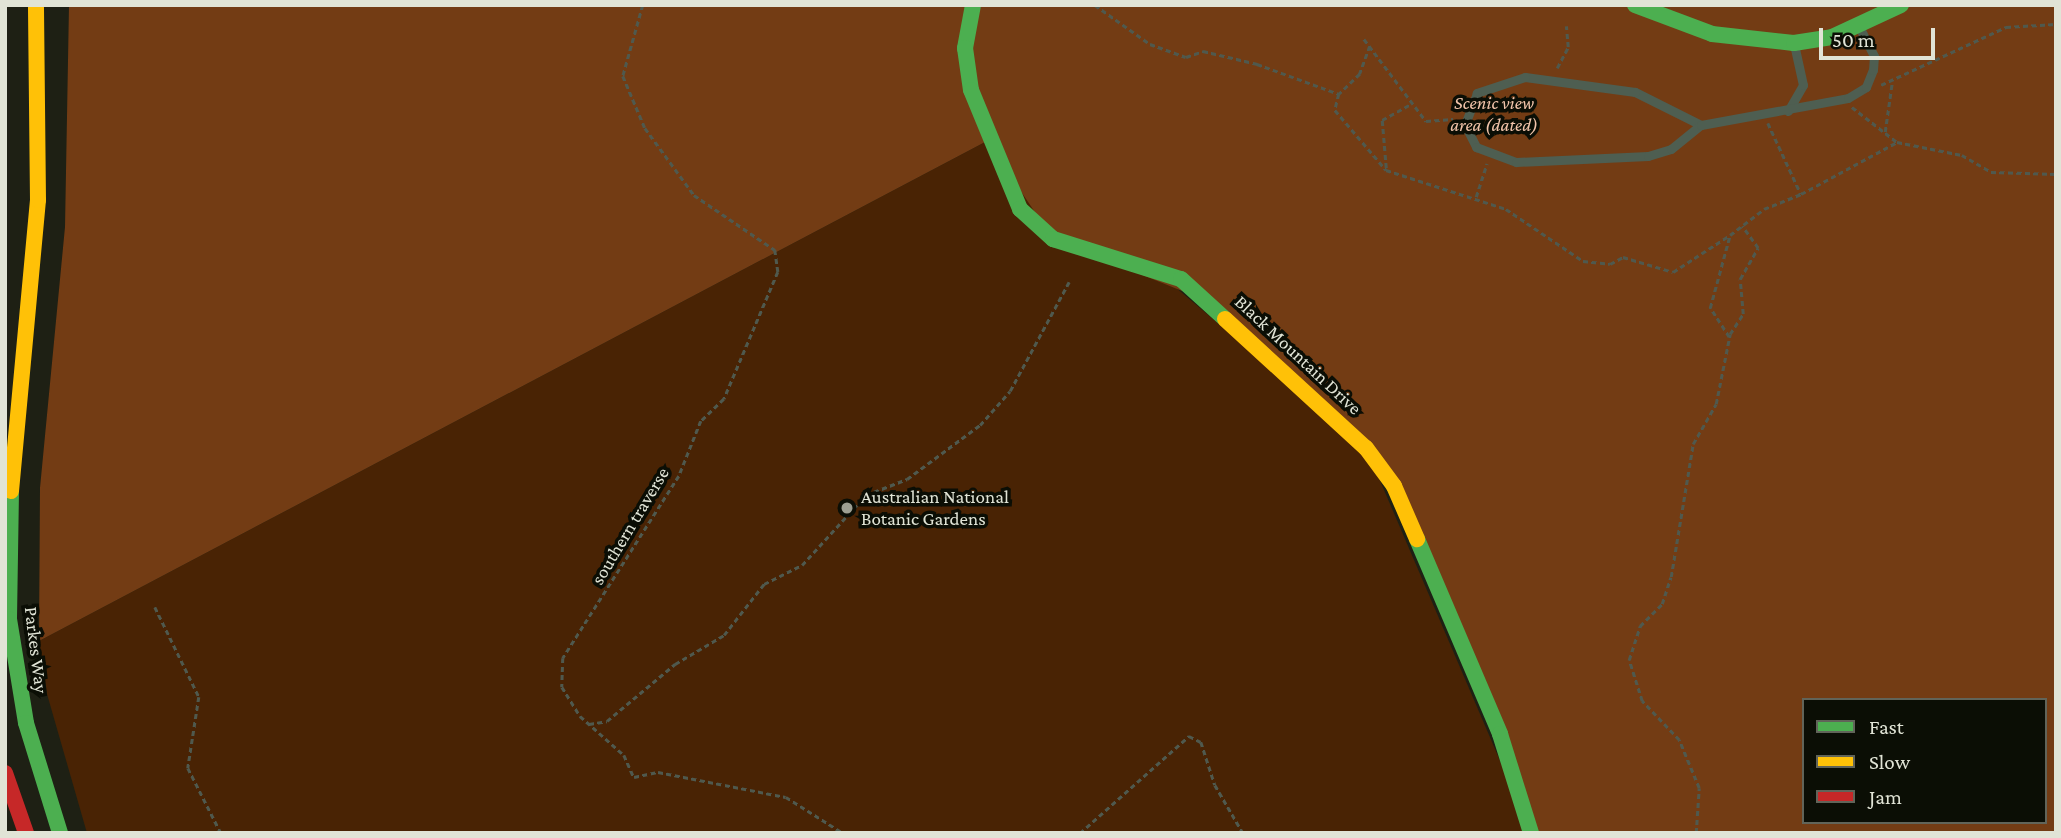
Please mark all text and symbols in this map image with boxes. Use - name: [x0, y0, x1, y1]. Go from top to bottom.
- scale bar: [1823, 14, 1938, 58]
- text: 50 m: [1832, 28, 1875, 52]
- park label: Scenic view area (dated): [1450, 92, 1538, 136]
- street label: Black Mountain Drive: [1230, 290, 1366, 420]
- street label: southern traverse: [586, 463, 674, 589]
- place label: Australian National Botanic Gardens: [861, 486, 1009, 530]
- marker: Australian National Botanic Gardens: [839, 500, 855, 516]
- street label: Parkes Way: [19, 605, 53, 695]
- legend: [1802, 698, 2047, 824]
- text: Fast: [1869, 715, 1904, 739]
- text: Slow: [1869, 750, 1910, 774]
- text: Jam: [1869, 785, 1902, 809]

